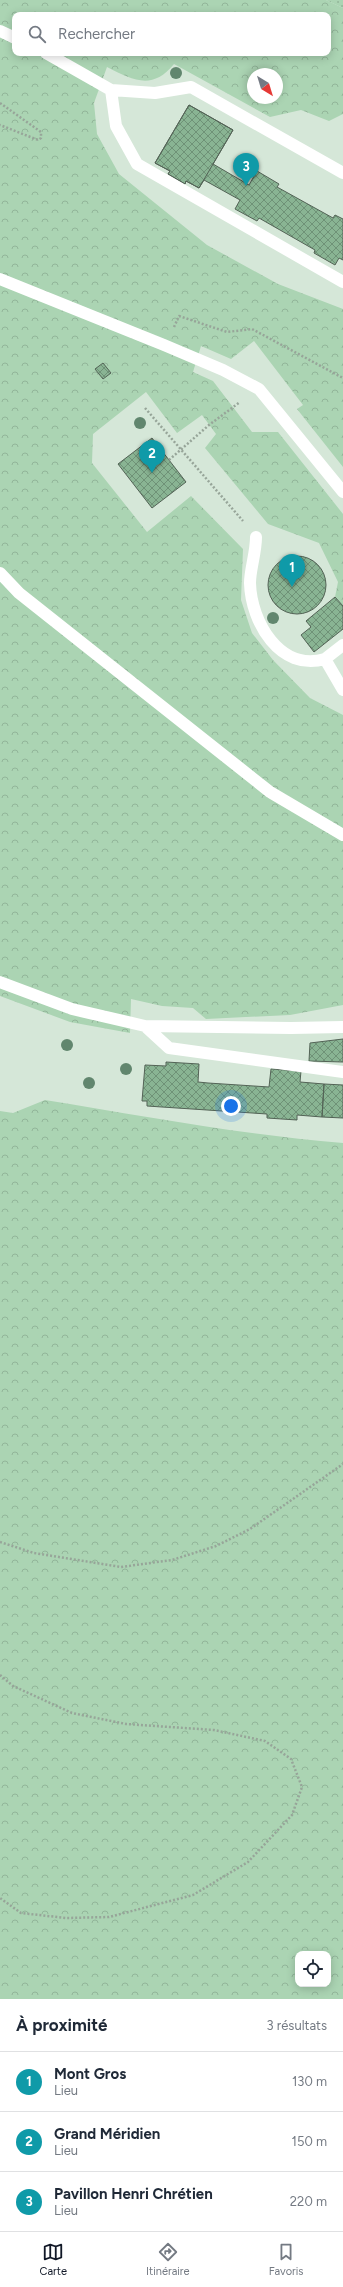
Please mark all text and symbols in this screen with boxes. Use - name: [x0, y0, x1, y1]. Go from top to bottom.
- search box: [12, 12, 331, 56]
- icon: search: [26, 23, 48, 45]
- text: Rechercher: [58, 25, 135, 43]
- north arrow: [247, 68, 283, 104]
- pin: 3: [233, 153, 259, 186]
- pin: 2: [139, 440, 165, 473]
- pin: 1: [279, 554, 305, 587]
- your location: [221, 1096, 241, 1116]
- map controls: [295, 1951, 331, 1987]
- button: locate: [295, 1951, 331, 1987]
- text: À proximité: [16, 2015, 107, 2035]
- text: 3 résultats: [267, 2018, 327, 2033]
- text: Mont Gros: [54, 2065, 126, 2083]
- text: 1: [26, 2074, 32, 2089]
- text: 130 m: [292, 2074, 327, 2089]
- text: Lieu: [54, 2083, 78, 2098]
- text: Grand Méridien: [54, 2125, 160, 2143]
- text: 2: [25, 2134, 33, 2149]
- text: 150 m: [292, 2134, 327, 2149]
- text: Lieu: [54, 2143, 78, 2158]
- text: Pavillon Henri Chrétien: [54, 2185, 213, 2203]
- text: 3: [25, 2194, 33, 2209]
- text: 220 m: [290, 2194, 327, 2209]
- text: Lieu: [54, 2203, 78, 2218]
- tab: Carte: [40, 2241, 67, 2278]
- tab: Itinéraire: [146, 2241, 190, 2278]
- tab: Favoris: [269, 2241, 303, 2278]

